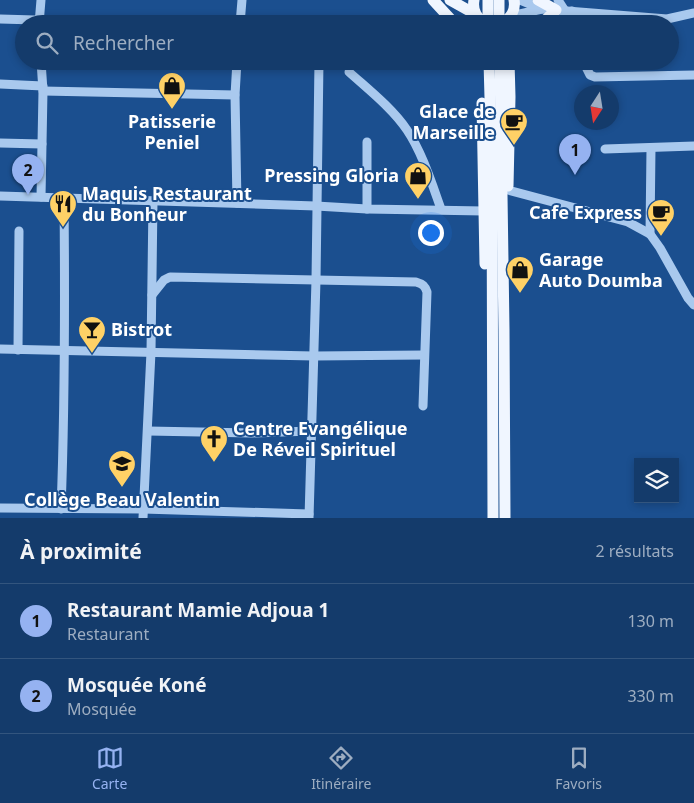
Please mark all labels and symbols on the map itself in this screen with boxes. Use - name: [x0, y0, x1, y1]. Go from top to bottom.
- shop icon: Patisserie Peniel: [157, 71, 187, 110]
- north arrow: [574, 85, 619, 130]
- place label: Glace de Marseille: [413, 99, 495, 144]
- cafe icon: Glace de Marseille: [499, 107, 529, 146]
- place label: Patisserie Peniel: [128, 109, 216, 154]
- pin: 1: [559, 134, 591, 175]
- pin: 2: [12, 154, 44, 195]
- shop icon: Pressing Gloria: [403, 161, 433, 200]
- place label: Pressing Gloria: [264, 163, 399, 187]
- place label: Maquis Restaurant du Bonheur: [82, 181, 252, 226]
- restaurant icon: Maquis Restaurant du Bonheur: [48, 189, 78, 228]
- cafe icon: Cafe Express: [646, 198, 676, 237]
- place label: Cafe Express: [529, 200, 642, 224]
- your location: [418, 220, 444, 246]
- place label: Garage Auto Doumba: [539, 247, 663, 292]
- shop icon: Garage Auto Doumba: [505, 255, 535, 294]
- bar icon: Bistrot: [77, 315, 107, 354]
- place label: Bistrot: [111, 317, 172, 341]
- place label: Centre Evangélique De Réveil Spirituel: [233, 416, 407, 461]
- church icon: Centre Evangélique De Réveil Spirituel: [199, 424, 229, 463]
- school or university icon: Collège Beau Valentin: [107, 449, 137, 488]
- place label: Collège Beau Valentin: [24, 487, 220, 511]

